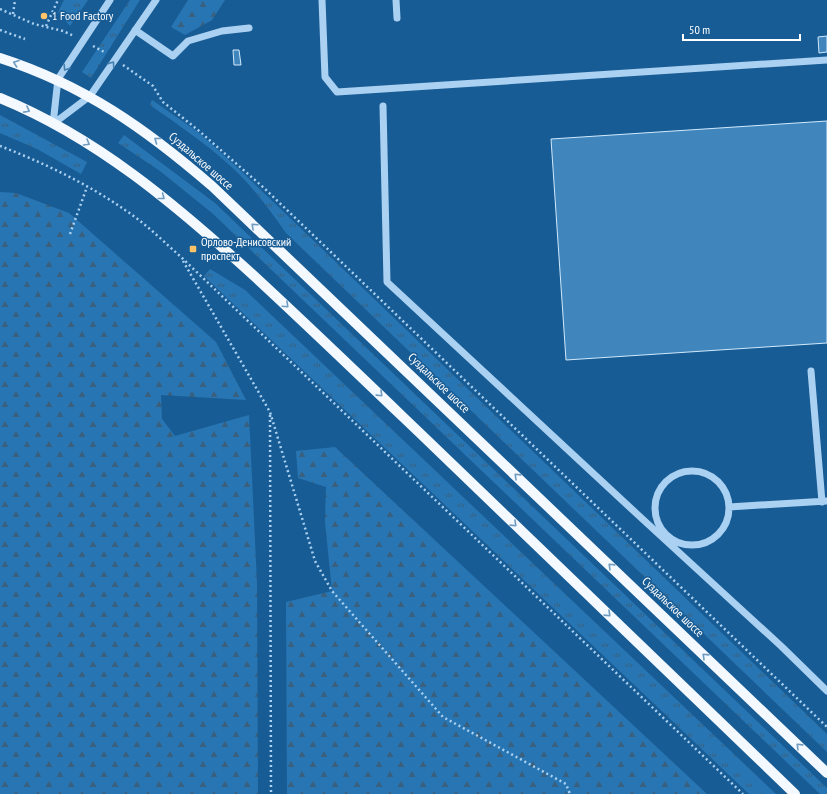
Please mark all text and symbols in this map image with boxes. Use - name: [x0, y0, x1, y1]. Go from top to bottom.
- place label: 1 Food Factory: [52, 8, 114, 23]
- marker: 1 Food Factory: [39, 11, 49, 21]
- scale bar: [683, 16, 800, 42]
- text: 50 m: [689, 22, 710, 37]
- one-way arrow: [13, 60, 20, 68]
- one-way arrow: [107, 62, 114, 69]
- one-way arrow: [63, 63, 70, 70]
- one-way arrow: [23, 105, 30, 113]
- street label: Суздальское шоссе: [166, 129, 237, 193]
- one-way arrow: [154, 138, 161, 145]
- one-way arrow: [83, 139, 90, 146]
- one-way arrow: [158, 193, 165, 200]
- one-way arrow: [251, 223, 259, 231]
- place label: Орлово-Денисовский проспект: [201, 234, 291, 263]
- marker: Орлово-Денисовский проспект: [188, 244, 198, 254]
- one-way arrow: [281, 300, 289, 308]
- street label: Суздальское шоссе: [405, 349, 474, 416]
- one-way arrow: [375, 390, 383, 397]
- one-way arrow: [514, 473, 522, 481]
- one-way arrow: [509, 519, 517, 526]
- one-way arrow: [608, 563, 616, 571]
- street label: Суздальское шоссе: [639, 573, 708, 640]
- one-way arrow: [603, 609, 611, 617]
- one-way arrow: [702, 653, 710, 661]
- one-way arrow: [796, 743, 804, 750]

